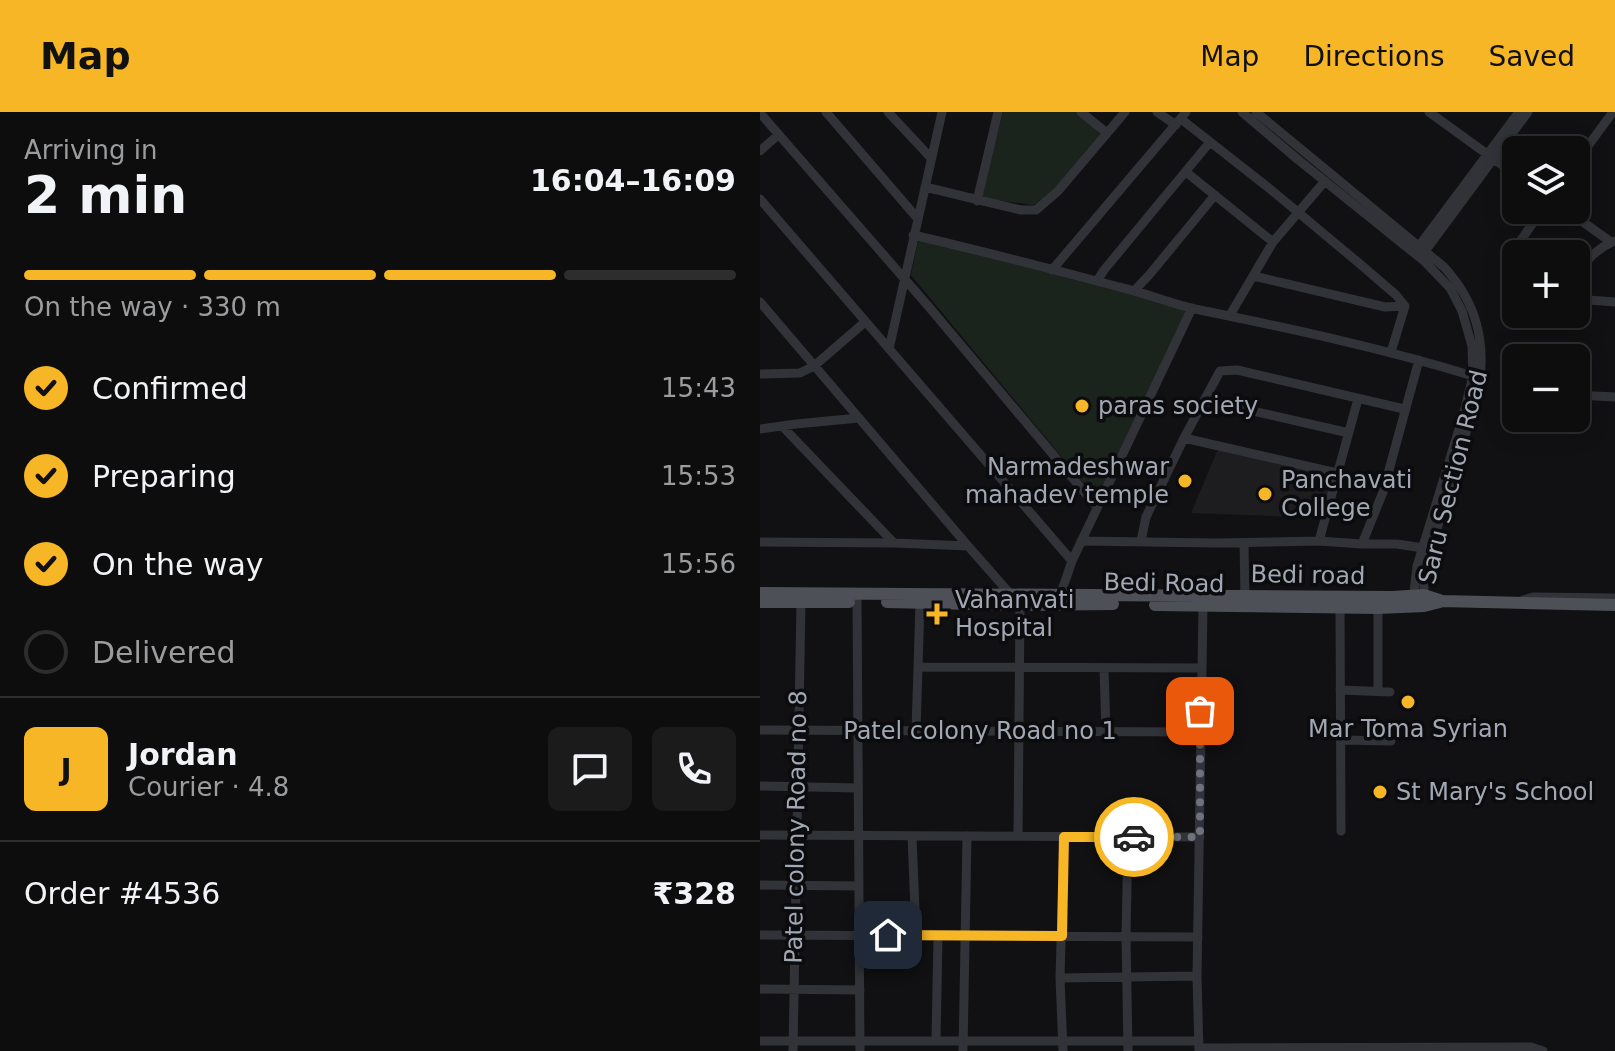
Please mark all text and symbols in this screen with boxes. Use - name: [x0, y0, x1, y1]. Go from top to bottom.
- text: Map: [40, 34, 131, 78]
- text: Map: [1200, 40, 1259, 73]
- text: Directions: [1303, 40, 1444, 73]
- text: Saved: [1488, 40, 1575, 73]
- text: Arriving in: [24, 135, 158, 165]
- map controls: [1502, 136, 1590, 432]
- button: layers: [1502, 136, 1590, 224]
- text: 16:04–16:09: [530, 163, 736, 198]
- text: 2 min: [24, 165, 187, 225]
- button: +: [1502, 240, 1590, 328]
- text: On the way · 330 m: [24, 292, 281, 322]
- button: −: [1502, 344, 1590, 432]
- icon: check: [24, 366, 68, 410]
- street label: Saru Section Road: [1413, 367, 1493, 587]
- text: Confirmed: [92, 371, 248, 406]
- text: 15:43: [661, 373, 736, 403]
- place label: paras society: [1098, 392, 1258, 420]
- marker: paras society: [1073, 397, 1091, 415]
- place label: Narmadeshwar mahadev temple: [965, 453, 1169, 509]
- icon: check: [24, 454, 68, 498]
- text: Preparing: [92, 459, 236, 494]
- text: 15:53: [661, 461, 736, 491]
- place label: Panchavati College: [1281, 466, 1412, 522]
- marker: Narmadeshwar mahadev temple: [1176, 472, 1194, 490]
- marker: Panchavati College: [1256, 485, 1274, 503]
- icon: check: [24, 542, 68, 586]
- text: On the way: [92, 547, 264, 582]
- text: 15:56: [661, 549, 736, 579]
- street label: Bedi road: [1250, 560, 1366, 590]
- street label: Bedi Road: [1103, 568, 1225, 598]
- place label: Vahanvati Hospital: [955, 586, 1074, 642]
- marker: Vahanvati Hospital: [926, 603, 948, 625]
- text: Delivered: [92, 635, 236, 670]
- pin: [1166, 677, 1234, 745]
- icon: bag: [1178, 689, 1222, 733]
- street label: Patel colony Road no 8: [780, 690, 812, 964]
- marker: Mar Toma Syrian: [1399, 693, 1417, 711]
- place label: Mar Toma Syrian: [1308, 715, 1508, 743]
- street label: Patel colony Road no 1: [843, 717, 1117, 745]
- button: chat: [548, 727, 632, 811]
- button: phone: [652, 727, 736, 811]
- text: Jordan: [128, 737, 238, 772]
- text: J: [60, 752, 72, 787]
- text: Courier · 4.8: [128, 772, 289, 802]
- place label: St Mary's School: [1396, 778, 1594, 806]
- marker: St Mary's School: [1371, 783, 1389, 801]
- courier: [1094, 797, 1174, 877]
- icon: car: [1112, 815, 1156, 859]
- text: Order #4536: [24, 876, 220, 911]
- text: ₹328: [653, 876, 736, 911]
- pin: [854, 901, 922, 969]
- icon: home: [866, 913, 910, 957]

